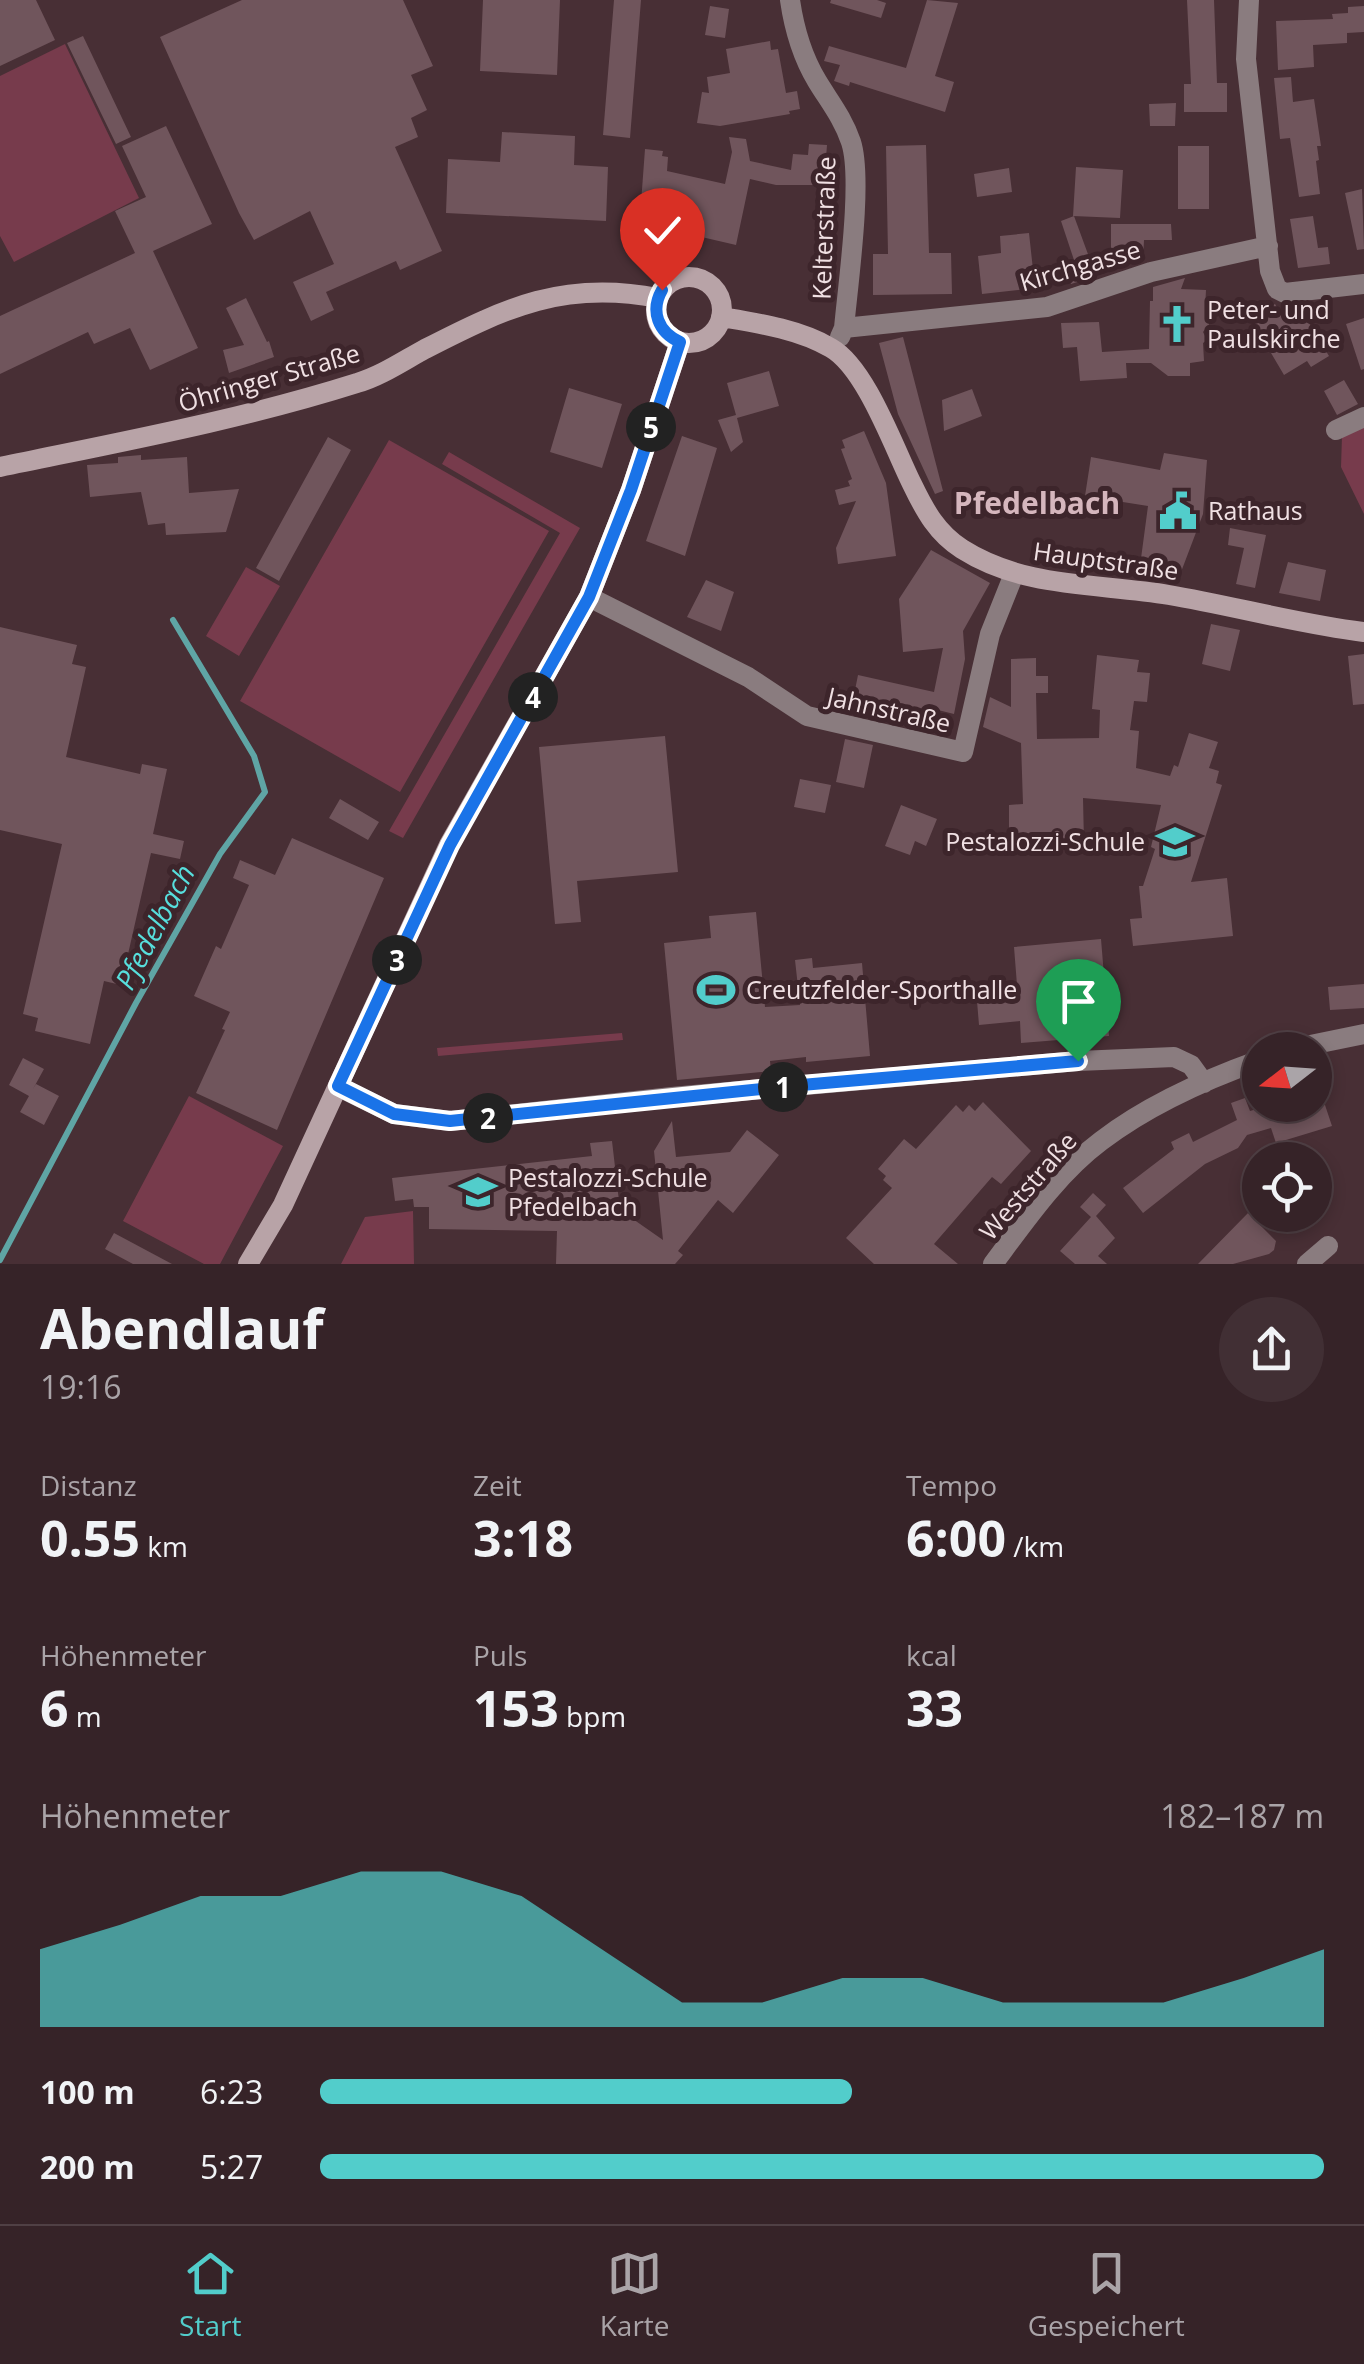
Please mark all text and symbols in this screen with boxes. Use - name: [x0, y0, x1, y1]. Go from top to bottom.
- street label: Kelterstraße: [804, 156, 842, 300]
- pin: [620, 188, 705, 291]
- icon: check: [635, 203, 690, 258]
- street label: Kirchgasse: [1015, 232, 1144, 299]
- place label: Peter- und Paulskirche: [1207, 292, 1341, 355]
- church icon: Peter- und Paulskirche: [1156, 303, 1198, 345]
- street label: Öhringer Straße: [174, 335, 363, 419]
- pin: 5: [626, 402, 676, 452]
- text: 5: [643, 408, 659, 446]
- district label: Pfedelbach: [954, 482, 1120, 523]
- public building icon: Rathaus: [1157, 490, 1199, 532]
- place label: Rathaus: [1208, 493, 1303, 527]
- street label: Hauptstraße: [1031, 533, 1181, 587]
- pin: 4: [508, 672, 558, 722]
- text: 4: [525, 678, 541, 716]
- street label: Jahnstraße: [822, 678, 954, 740]
- school or university icon: Pestalozzi-Schule: [1154, 821, 1196, 863]
- place label: Pestalozzi-Schule: [945, 824, 1145, 858]
- water label: Pfedelbach: [105, 857, 203, 996]
- pin: 3: [372, 935, 422, 985]
- text: 3: [389, 941, 405, 979]
- pin: [1036, 959, 1121, 1062]
- sports icon: Creutzfelder-Sporthalle: [695, 969, 737, 1011]
- place label: Creutzfelder-Sporthalle: [746, 972, 1017, 1006]
- icon: arrive: [1051, 974, 1106, 1029]
- north arrow: [1242, 1032, 1332, 1122]
- map controls: [1242, 1032, 1332, 1232]
- pin: 1: [758, 1062, 808, 1112]
- text: 1: [775, 1068, 791, 1106]
- pin: 2: [463, 1093, 513, 1143]
- text: 2: [480, 1099, 496, 1137]
- street label: Weststraße: [971, 1124, 1084, 1246]
- button: locate: [1242, 1142, 1332, 1232]
- place label: Pestalozzi-Schule Pfedelbach: [508, 1160, 708, 1223]
- school or university icon: Pestalozzi-Schule Pfedelbach: [457, 1171, 499, 1213]
- text: Abendlauf: [40, 1290, 324, 1365]
- button: share: [1219, 1297, 1324, 1402]
- text: 19:16: [40, 1365, 122, 1408]
- text: Distanz: [40, 1466, 137, 1504]
- text: Zeit: [473, 1466, 522, 1504]
- text: Tempo: [906, 1466, 997, 1504]
- text: 0.55: [40, 1504, 140, 1572]
- text: 3:18: [473, 1504, 573, 1572]
- text: 6:00: [906, 1504, 1006, 1572]
- text: km: [140, 1527, 188, 1565]
- text: /km: [1006, 1527, 1064, 1565]
- text: Höhenmeter: [40, 1636, 206, 1674]
- text: Puls: [473, 1636, 527, 1674]
- text: kcal: [906, 1636, 957, 1674]
- text: 6: [40, 1674, 69, 1742]
- text: 153: [473, 1674, 559, 1742]
- text: 33: [906, 1674, 963, 1742]
- text: m: [69, 1697, 102, 1735]
- text: bpm: [559, 1697, 626, 1735]
- text: Höhenmeter: [40, 1794, 230, 1837]
- text: 182–187 m: [1160, 1794, 1324, 1837]
- text: 100 m: [40, 2070, 135, 2113]
- text: 6:23: [200, 2070, 263, 2113]
- text: 200 m: [40, 2145, 135, 2188]
- text: 5:27: [200, 2145, 263, 2188]
- tab: Start: [179, 2246, 241, 2344]
- tab: Karte: [600, 2246, 670, 2344]
- tab: Gespeichert: [1028, 2246, 1185, 2344]

